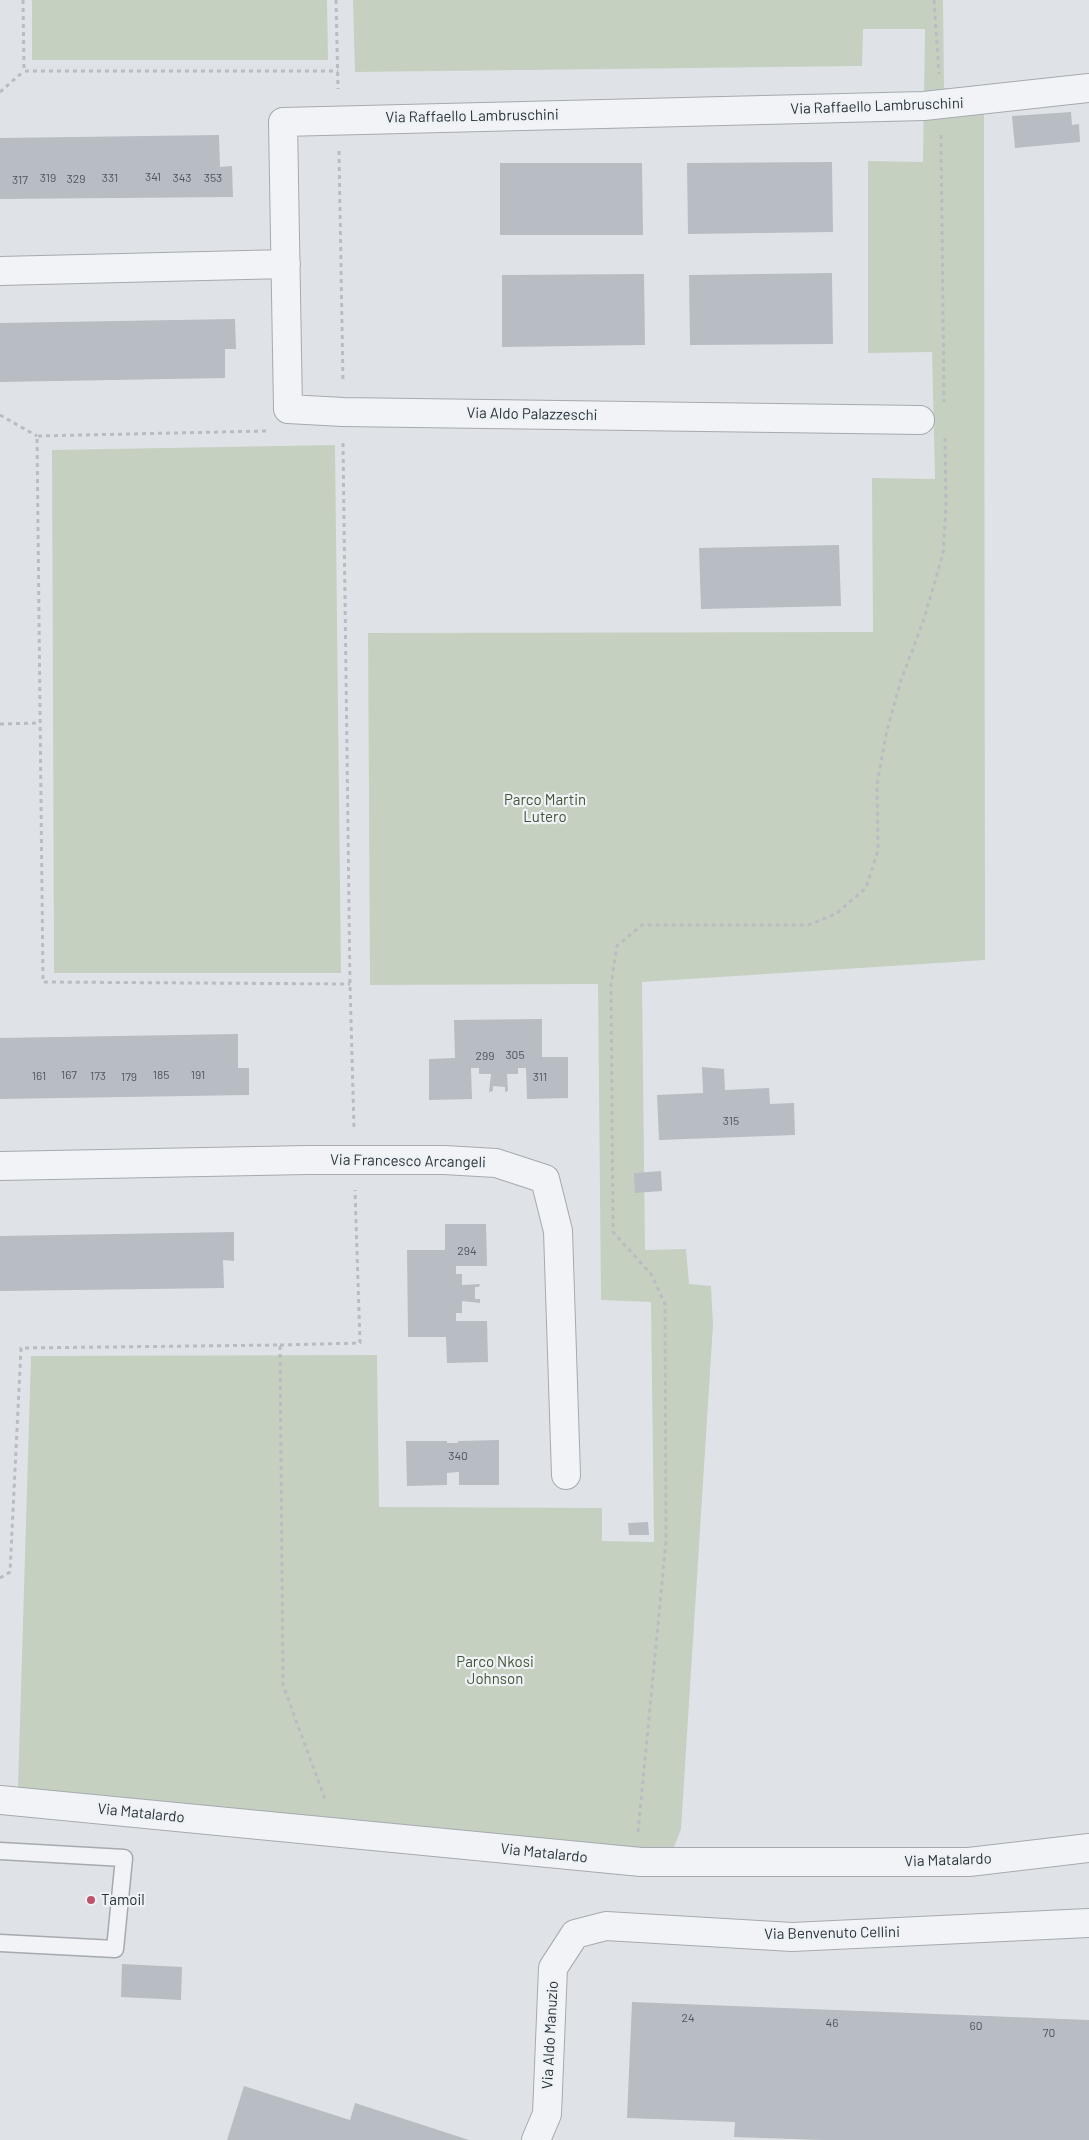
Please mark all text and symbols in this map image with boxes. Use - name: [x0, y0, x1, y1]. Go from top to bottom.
- street label: Via Raffaello Lambruschini: [790, 94, 964, 118]
- street label: Via Raffaello Lambruschini: [385, 105, 559, 127]
- house number: 341: [145, 170, 161, 184]
- house number: 319: [40, 171, 56, 185]
- house number: 331: [102, 171, 118, 185]
- house number: 343: [173, 171, 191, 185]
- house number: 353: [204, 171, 222, 185]
- house number: 329: [67, 172, 85, 186]
- house number: 317: [12, 173, 28, 187]
- street label: Via Aldo Palazzeschi: [466, 404, 598, 424]
- park label: Parco Martin Lutero: [504, 791, 586, 826]
- house number: 305: [505, 1048, 525, 1062]
- house number: 299: [476, 1049, 494, 1063]
- house number: 167: [61, 1068, 77, 1082]
- house number: 185: [153, 1068, 169, 1082]
- house number: 191: [191, 1068, 205, 1082]
- house number: 161: [32, 1069, 46, 1083]
- house number: 173: [90, 1069, 106, 1083]
- house number: 179: [121, 1070, 137, 1084]
- house number: 311: [533, 1070, 547, 1084]
- house number: 315: [723, 1114, 739, 1128]
- street label: Via Francesco Arcangeli: [330, 1151, 486, 1171]
- house number: 294: [457, 1244, 477, 1258]
- house number: 340: [448, 1449, 468, 1463]
- park label: Parco Nkosi Johnson: [456, 1653, 534, 1688]
- street label: Via Matalardo: [96, 1799, 186, 1827]
- street label: Via Matalardo: [499, 1839, 589, 1867]
- street label: Via Matalardo: [904, 1849, 992, 1871]
- place label: Tamoil: [101, 1891, 145, 1909]
- marker: Tamoil: [85, 1894, 97, 1906]
- street label: Via Benvenuto Cellini: [764, 1923, 900, 1943]
- street label: Via Aldo Manuzio: [538, 1980, 562, 2090]
- house number: 24: [681, 2011, 695, 2025]
- house number: 46: [826, 2016, 838, 2030]
- house number: 60: [970, 2019, 982, 2033]
- house number: 70: [1043, 2026, 1055, 2040]

